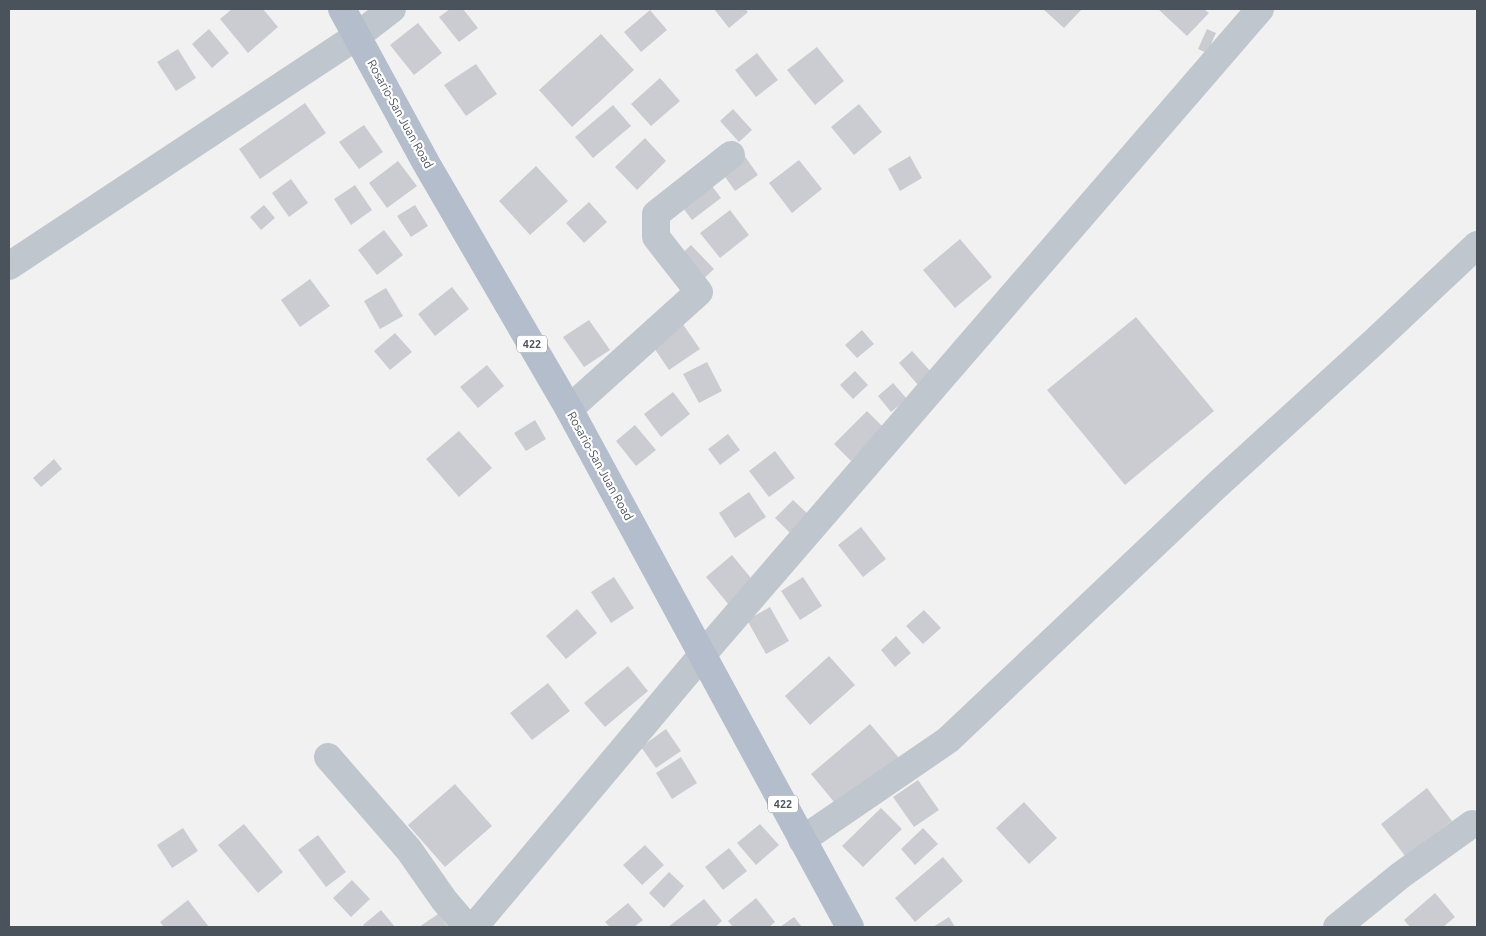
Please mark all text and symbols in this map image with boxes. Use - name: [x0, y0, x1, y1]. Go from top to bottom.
- street label: Rosario-San Juan Road: [365, 57, 436, 170]
- road number: 422: [517, 336, 547, 352]
- street label: Rosario-San Juan Road: [565, 409, 636, 522]
- road number: 422: [768, 796, 798, 812]

